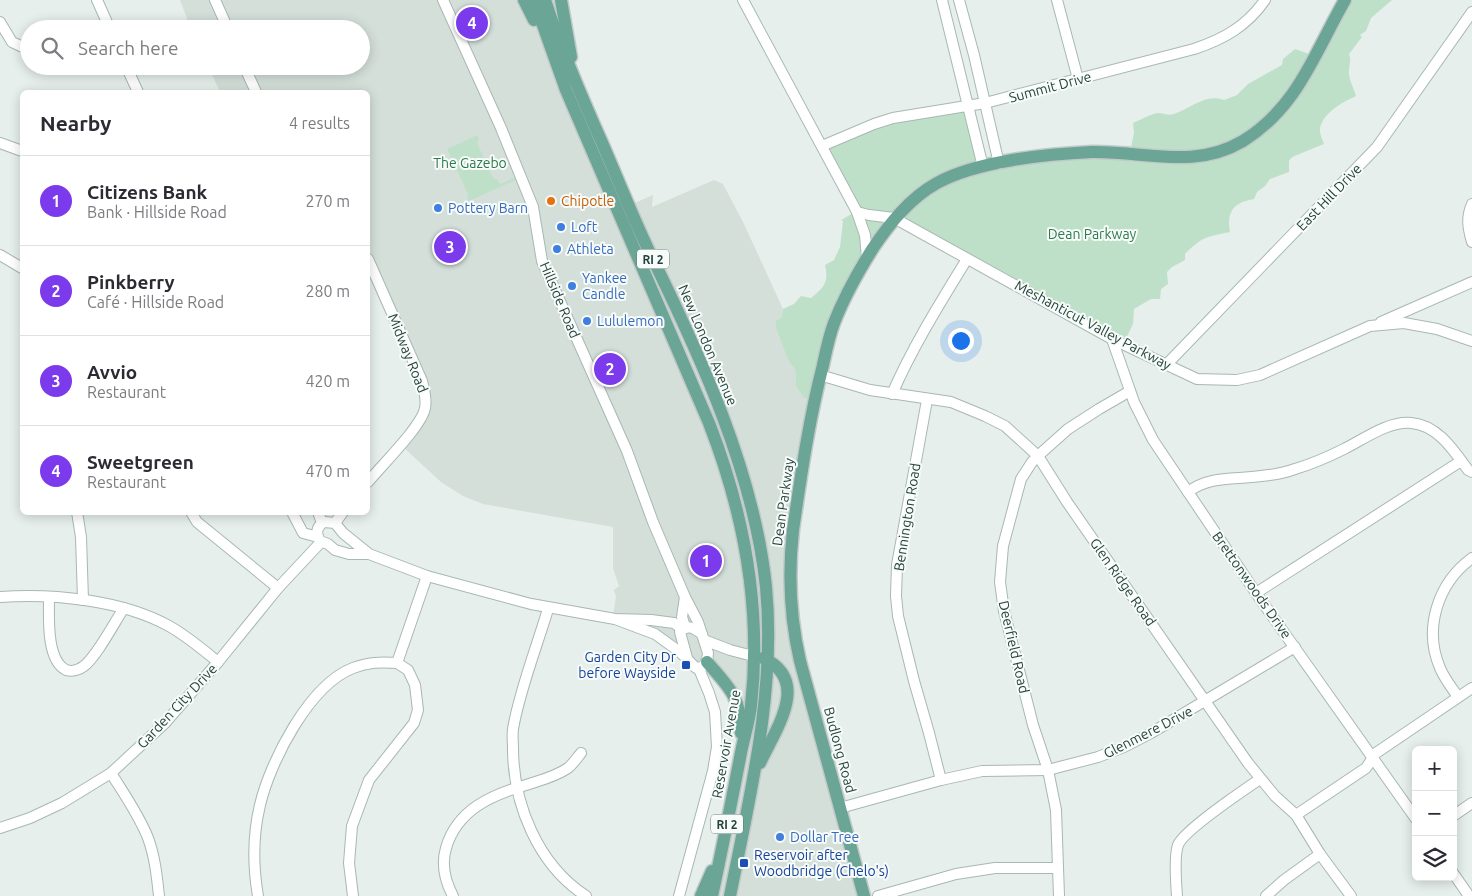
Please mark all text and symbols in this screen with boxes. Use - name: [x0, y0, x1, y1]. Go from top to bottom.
- pin: 4: [456, 4, 488, 42]
- search box: [20, 20, 370, 75]
- icon: search: [38, 34, 66, 62]
- text: Search here: [78, 37, 178, 59]
- street label: Summit Drive: [1007, 68, 1093, 106]
- text: Nearby: [40, 111, 111, 135]
- text: 4 results: [289, 114, 350, 132]
- park label: The Gazebo: [433, 155, 507, 171]
- street label: East Hill Drive: [1293, 160, 1365, 234]
- text: Citizens Bank: [87, 181, 207, 203]
- text: 1: [51, 192, 61, 210]
- text: 270 m: [305, 192, 350, 210]
- place label: Chipotle: [561, 193, 614, 209]
- marker: Chipotle: [545, 195, 557, 207]
- place label: Pottery Barn: [448, 200, 528, 216]
- marker: Pottery Barn: [432, 202, 444, 214]
- text: Bank · Hillside Road: [87, 203, 227, 221]
- place label: Loft: [571, 219, 598, 235]
- marker: Loft: [555, 221, 567, 233]
- park label: Dean Parkway: [1048, 226, 1137, 242]
- pin: 3: [434, 228, 466, 266]
- place label: Athleta: [567, 241, 614, 257]
- marker: Athleta: [551, 243, 563, 255]
- road number: RI 2: [637, 250, 669, 268]
- street label: Hillside Road: [537, 259, 583, 341]
- place label: Yankee Candle: [582, 270, 627, 302]
- text: Pinkberry: [87, 271, 175, 293]
- street label: Meshanticut Valley Parkway: [1012, 277, 1174, 373]
- marker: Yankee Candle: [566, 280, 578, 292]
- text: 2: [51, 282, 61, 300]
- text: 280 m: [305, 282, 350, 300]
- street label: New London Avenue: [675, 282, 741, 408]
- text: Café · Hillside Road: [87, 293, 224, 311]
- street label: Midway Road: [385, 311, 431, 395]
- place label: Lululemon: [597, 313, 663, 329]
- marker: Lululemon: [581, 315, 593, 327]
- your location: [948, 328, 974, 354]
- pin: 2: [594, 350, 626, 388]
- text: Avvio: [87, 361, 137, 383]
- text: 3: [51, 372, 61, 390]
- text: 420 m: [305, 372, 350, 390]
- text: Restaurant: [87, 383, 166, 401]
- text: Sweetgreen: [87, 451, 194, 473]
- street label: Dean Parkway: [769, 457, 797, 547]
- text: 4: [51, 462, 61, 480]
- text: 470 m: [305, 462, 350, 480]
- street label: Bennington Road: [891, 462, 923, 572]
- text: Restaurant: [87, 473, 166, 491]
- street label: Brettonwoods Drive: [1209, 528, 1295, 642]
- street label: Glen Ridge Road: [1087, 535, 1159, 629]
- pin: 1: [690, 542, 722, 580]
- street label: Deerfield Road: [996, 599, 1032, 695]
- place label: Garden City Dr before Wayside: [578, 649, 677, 681]
- marker: Garden City Dr before Wayside: [680, 659, 692, 671]
- street label: Garden City Drive: [134, 661, 220, 751]
- street label: Reservoir Avenue: [709, 688, 743, 800]
- street label: Glenmere Drive: [1101, 703, 1195, 761]
- street label: Budlong Road: [821, 705, 859, 795]
- map controls: [1412, 746, 1457, 881]
- button: +: [1412, 746, 1457, 791]
- button: −: [1412, 791, 1457, 836]
- road number: RI 2: [711, 814, 743, 834]
- place label: Dollar Tree: [790, 829, 859, 845]
- marker: Dollar Tree: [774, 831, 786, 843]
- button: layers: [1412, 836, 1457, 881]
- place label: Reservoir after Woodbridge (Chelo's): [754, 847, 889, 879]
- marker: Reservoir after Woodbridge (Chelo's): [738, 857, 750, 869]

